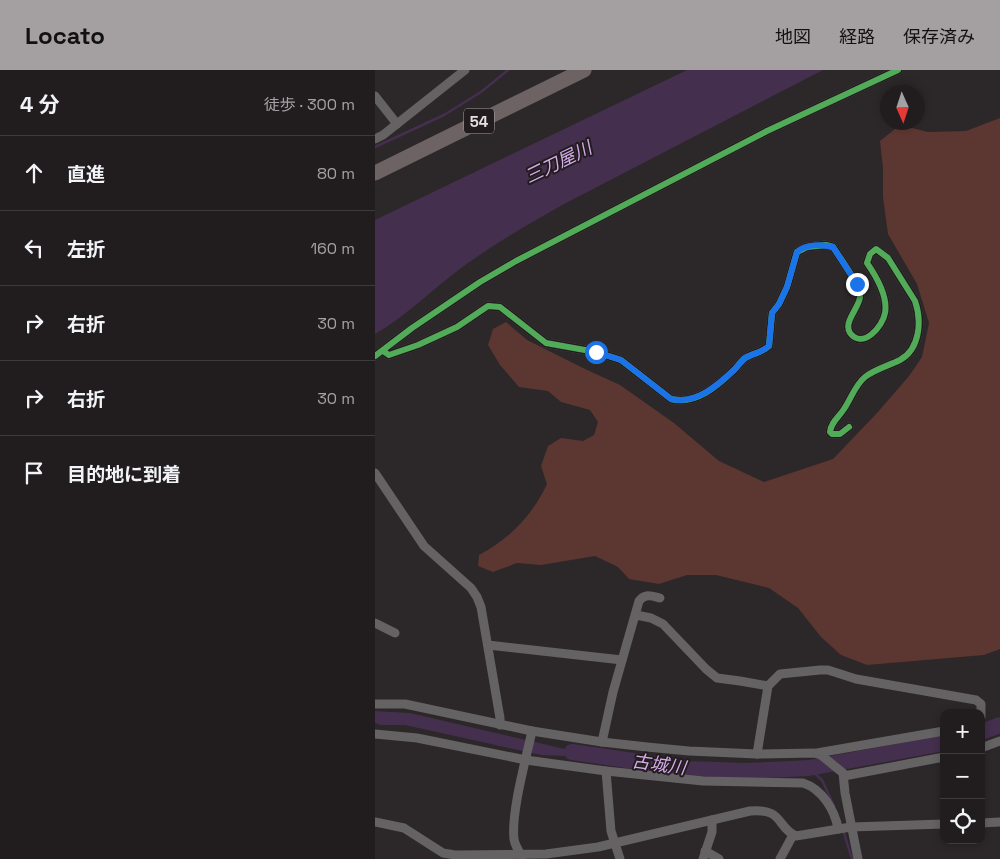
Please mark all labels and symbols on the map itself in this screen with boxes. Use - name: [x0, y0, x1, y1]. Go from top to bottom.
- north arrow: [880, 85, 925, 130]
- road number: 54: [464, 108, 494, 134]
- water label: 三刀屋川: [521, 135, 597, 188]
- route end: [846, 273, 869, 296]
- route start: [585, 341, 608, 364]
- water label: 古城川: [631, 749, 689, 779]

